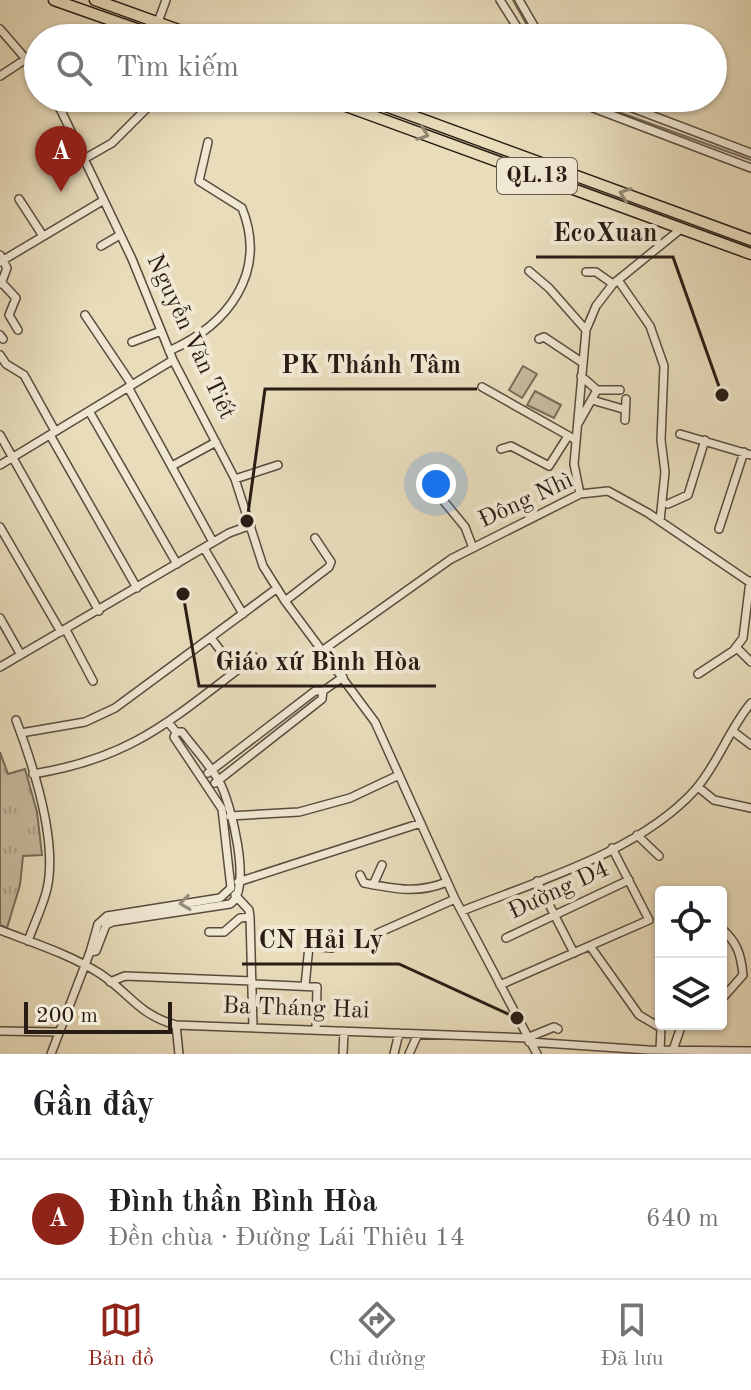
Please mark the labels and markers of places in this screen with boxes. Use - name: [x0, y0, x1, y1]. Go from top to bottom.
- pin: A: [35, 126, 87, 192]
- callout: EcoXuan: [536, 207, 673, 257]
- callout: PK Thánh Tâm: [265, 339, 477, 389]
- callout: Giáo xứ Bình Hòa: [199, 636, 436, 686]
- callout: CN Hải Ly: [242, 914, 399, 964]

